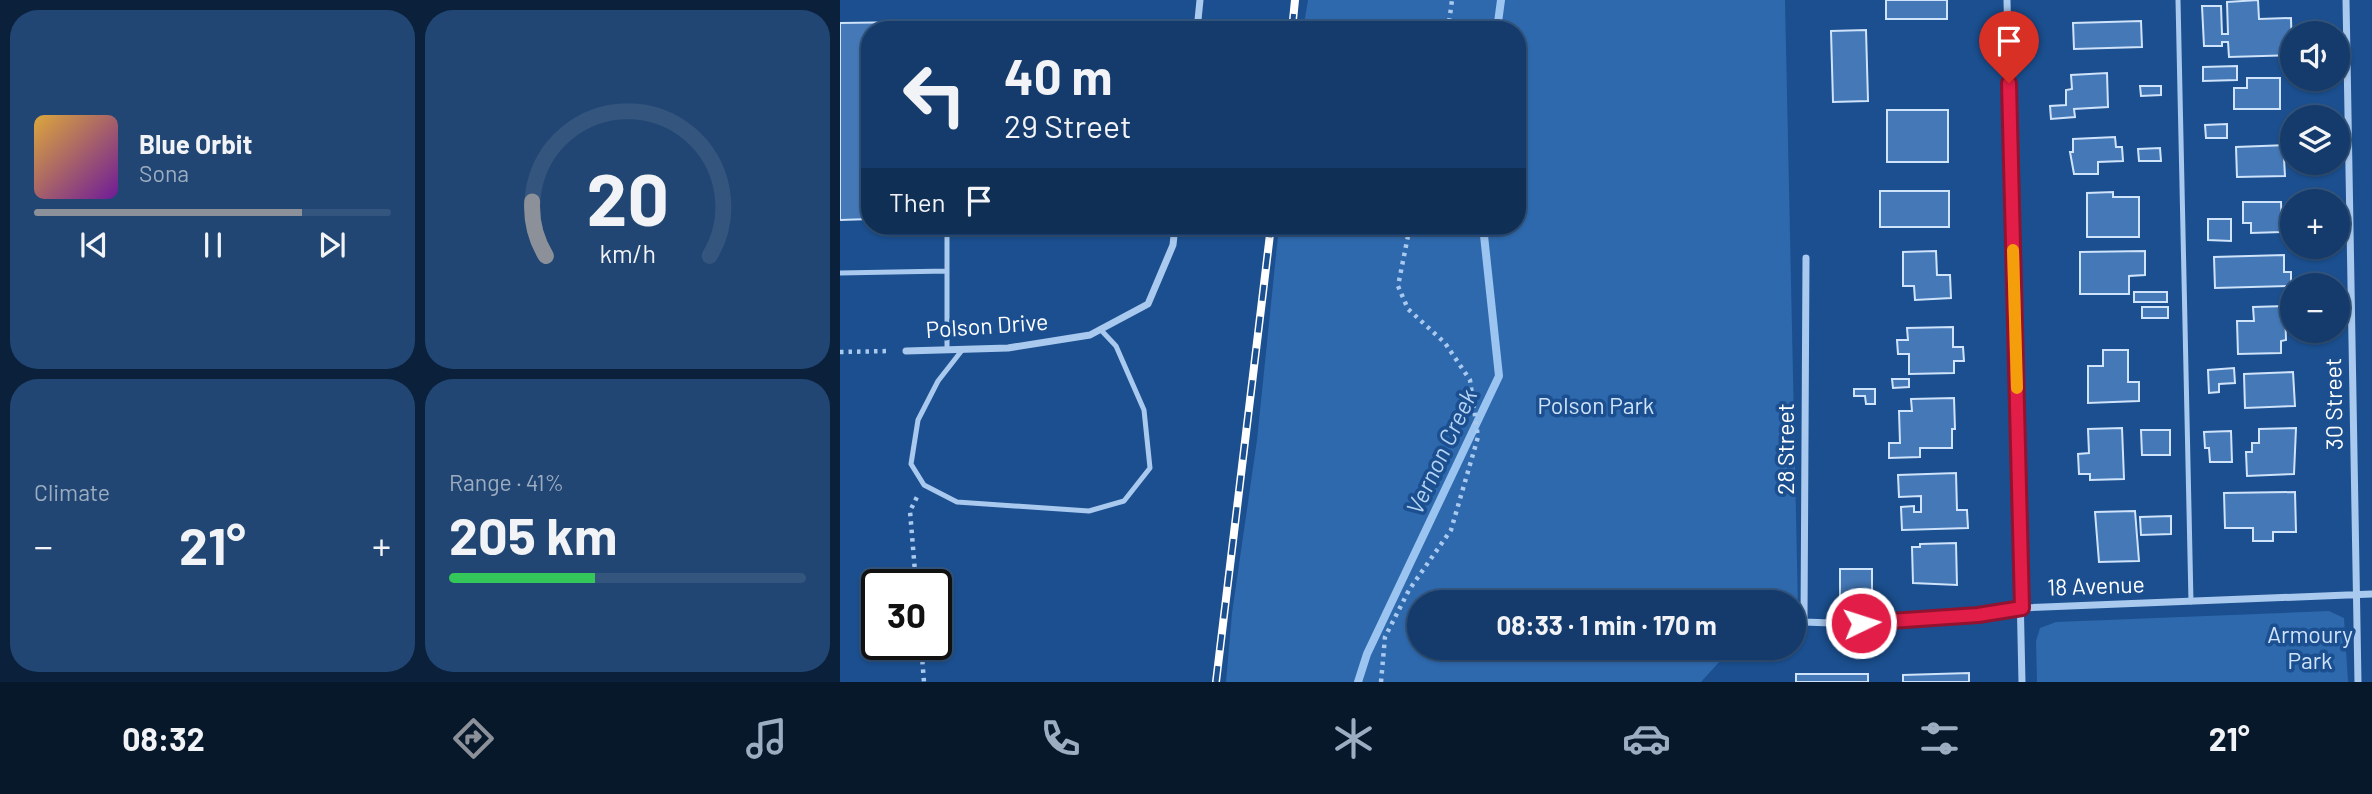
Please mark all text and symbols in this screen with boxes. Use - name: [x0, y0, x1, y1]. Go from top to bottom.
- pin: [1979, 11, 2039, 83]
- map controls: [2280, 21, 2350, 343]
- button: sound: [2280, 21, 2350, 91]
- icon: arrive: [1990, 22, 2028, 60]
- text: 40 m: [1004, 46, 1112, 105]
- icon: left: [889, 49, 980, 140]
- button: layers: [2280, 105, 2350, 175]
- text: 29 Street: [1004, 106, 1132, 144]
- text: Blue Orbit: [139, 128, 252, 159]
- text: 20: [586, 153, 669, 241]
- text: Sona: [139, 159, 189, 187]
- icon: arrive: [960, 182, 998, 220]
- text: Then: [889, 186, 946, 217]
- button: +: [2280, 189, 2350, 259]
- icon: previous: [75, 226, 113, 264]
- icon: pause: [194, 226, 232, 264]
- icon: next: [313, 226, 351, 264]
- text: km/h: [599, 238, 656, 268]
- button: −: [2280, 273, 2350, 343]
- street label: Polson Drive: [925, 307, 1049, 343]
- street label: 30 Street: [2318, 358, 2348, 450]
- water label: Vernon Creek: [1399, 384, 1482, 519]
- park label: Polson Park: [1538, 391, 1654, 419]
- street label: 28 Street: [1771, 403, 1799, 495]
- text: Range · 41%: [449, 468, 564, 496]
- text: Climate: [34, 478, 110, 506]
- text: 205 km: [449, 503, 617, 565]
- text: 21°: [179, 513, 246, 575]
- text: −: [34, 522, 53, 568]
- text: +: [372, 522, 391, 568]
- speed limit sign: 30: [861, 569, 952, 660]
- street label: 18 Avenue: [2047, 569, 2145, 601]
- position arrow: [1824, 586, 1898, 660]
- text: 08:33 · 1 min · 170 m: [1496, 609, 1717, 640]
- park label: Armoury Park: [2267, 620, 2353, 674]
- icon: directions: [449, 714, 498, 763]
- icon: music: [742, 714, 791, 763]
- icon: phone: [1036, 714, 1085, 763]
- icon: climate: [1329, 714, 1378, 763]
- icon: car: [1622, 714, 1671, 763]
- icon: filters: [1915, 714, 1964, 763]
- text: 08:32: [122, 719, 205, 757]
- text: 21°: [2209, 719, 2250, 757]

